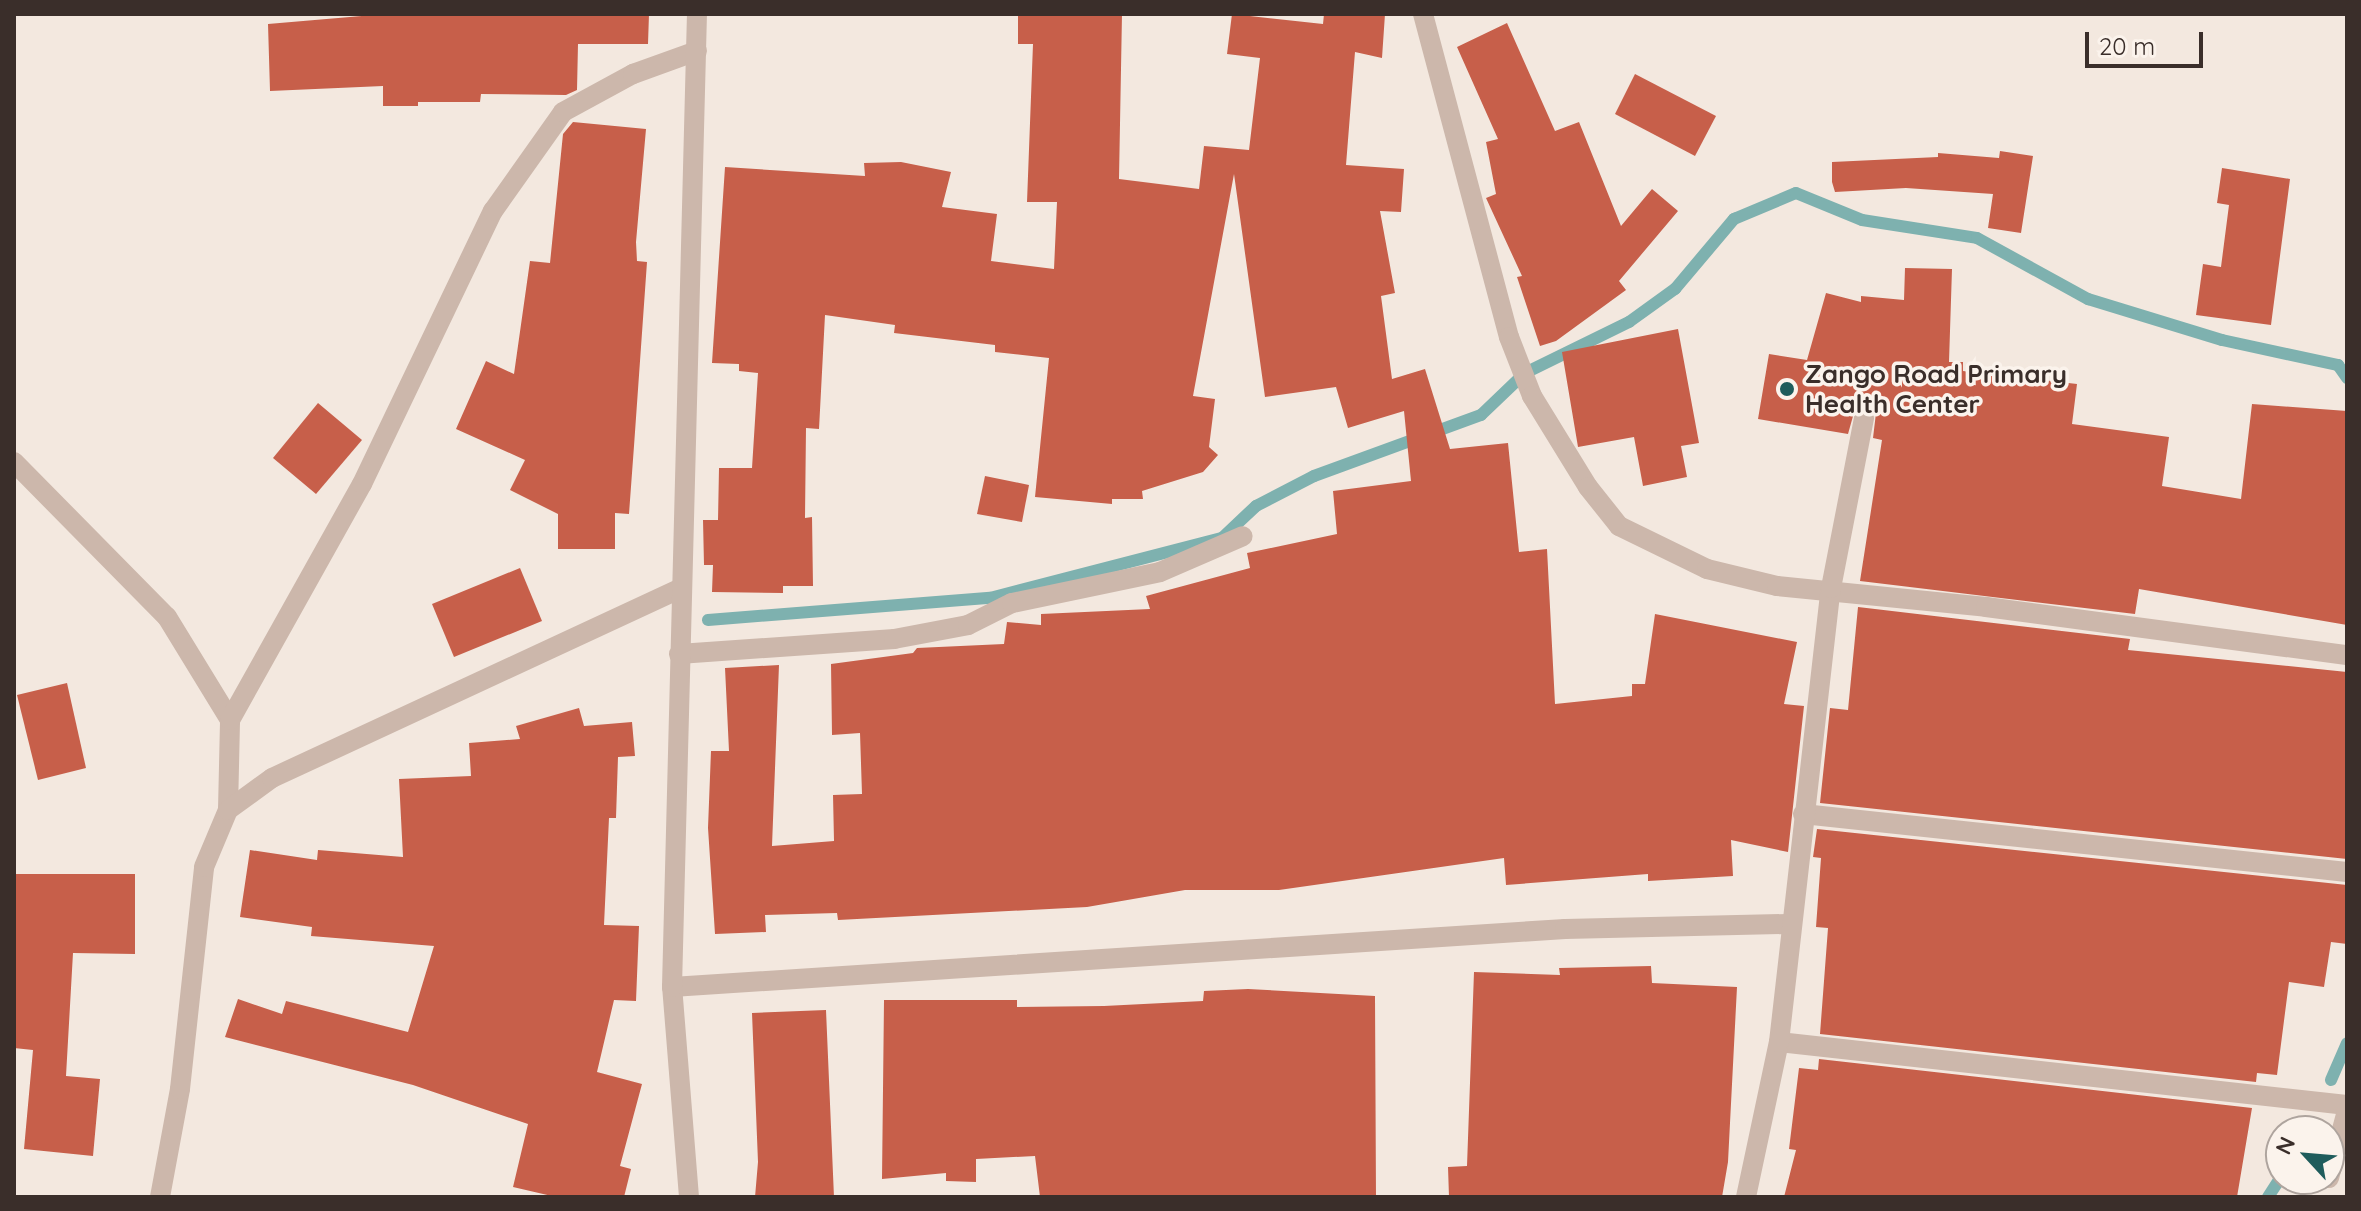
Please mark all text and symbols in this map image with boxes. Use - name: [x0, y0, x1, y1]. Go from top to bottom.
- scale bar: [2089, 16, 2207, 66]
- text: 20 m: [2099, 31, 2155, 61]
- place label: Zango Road Primary Health Center: [1805, 358, 2067, 420]
- marker: Zango Road Primary Health Center: [1776, 378, 1798, 400]
- north arrow: [2265, 1115, 2345, 1195]
- text: N: [2269, 1132, 2301, 1159]

